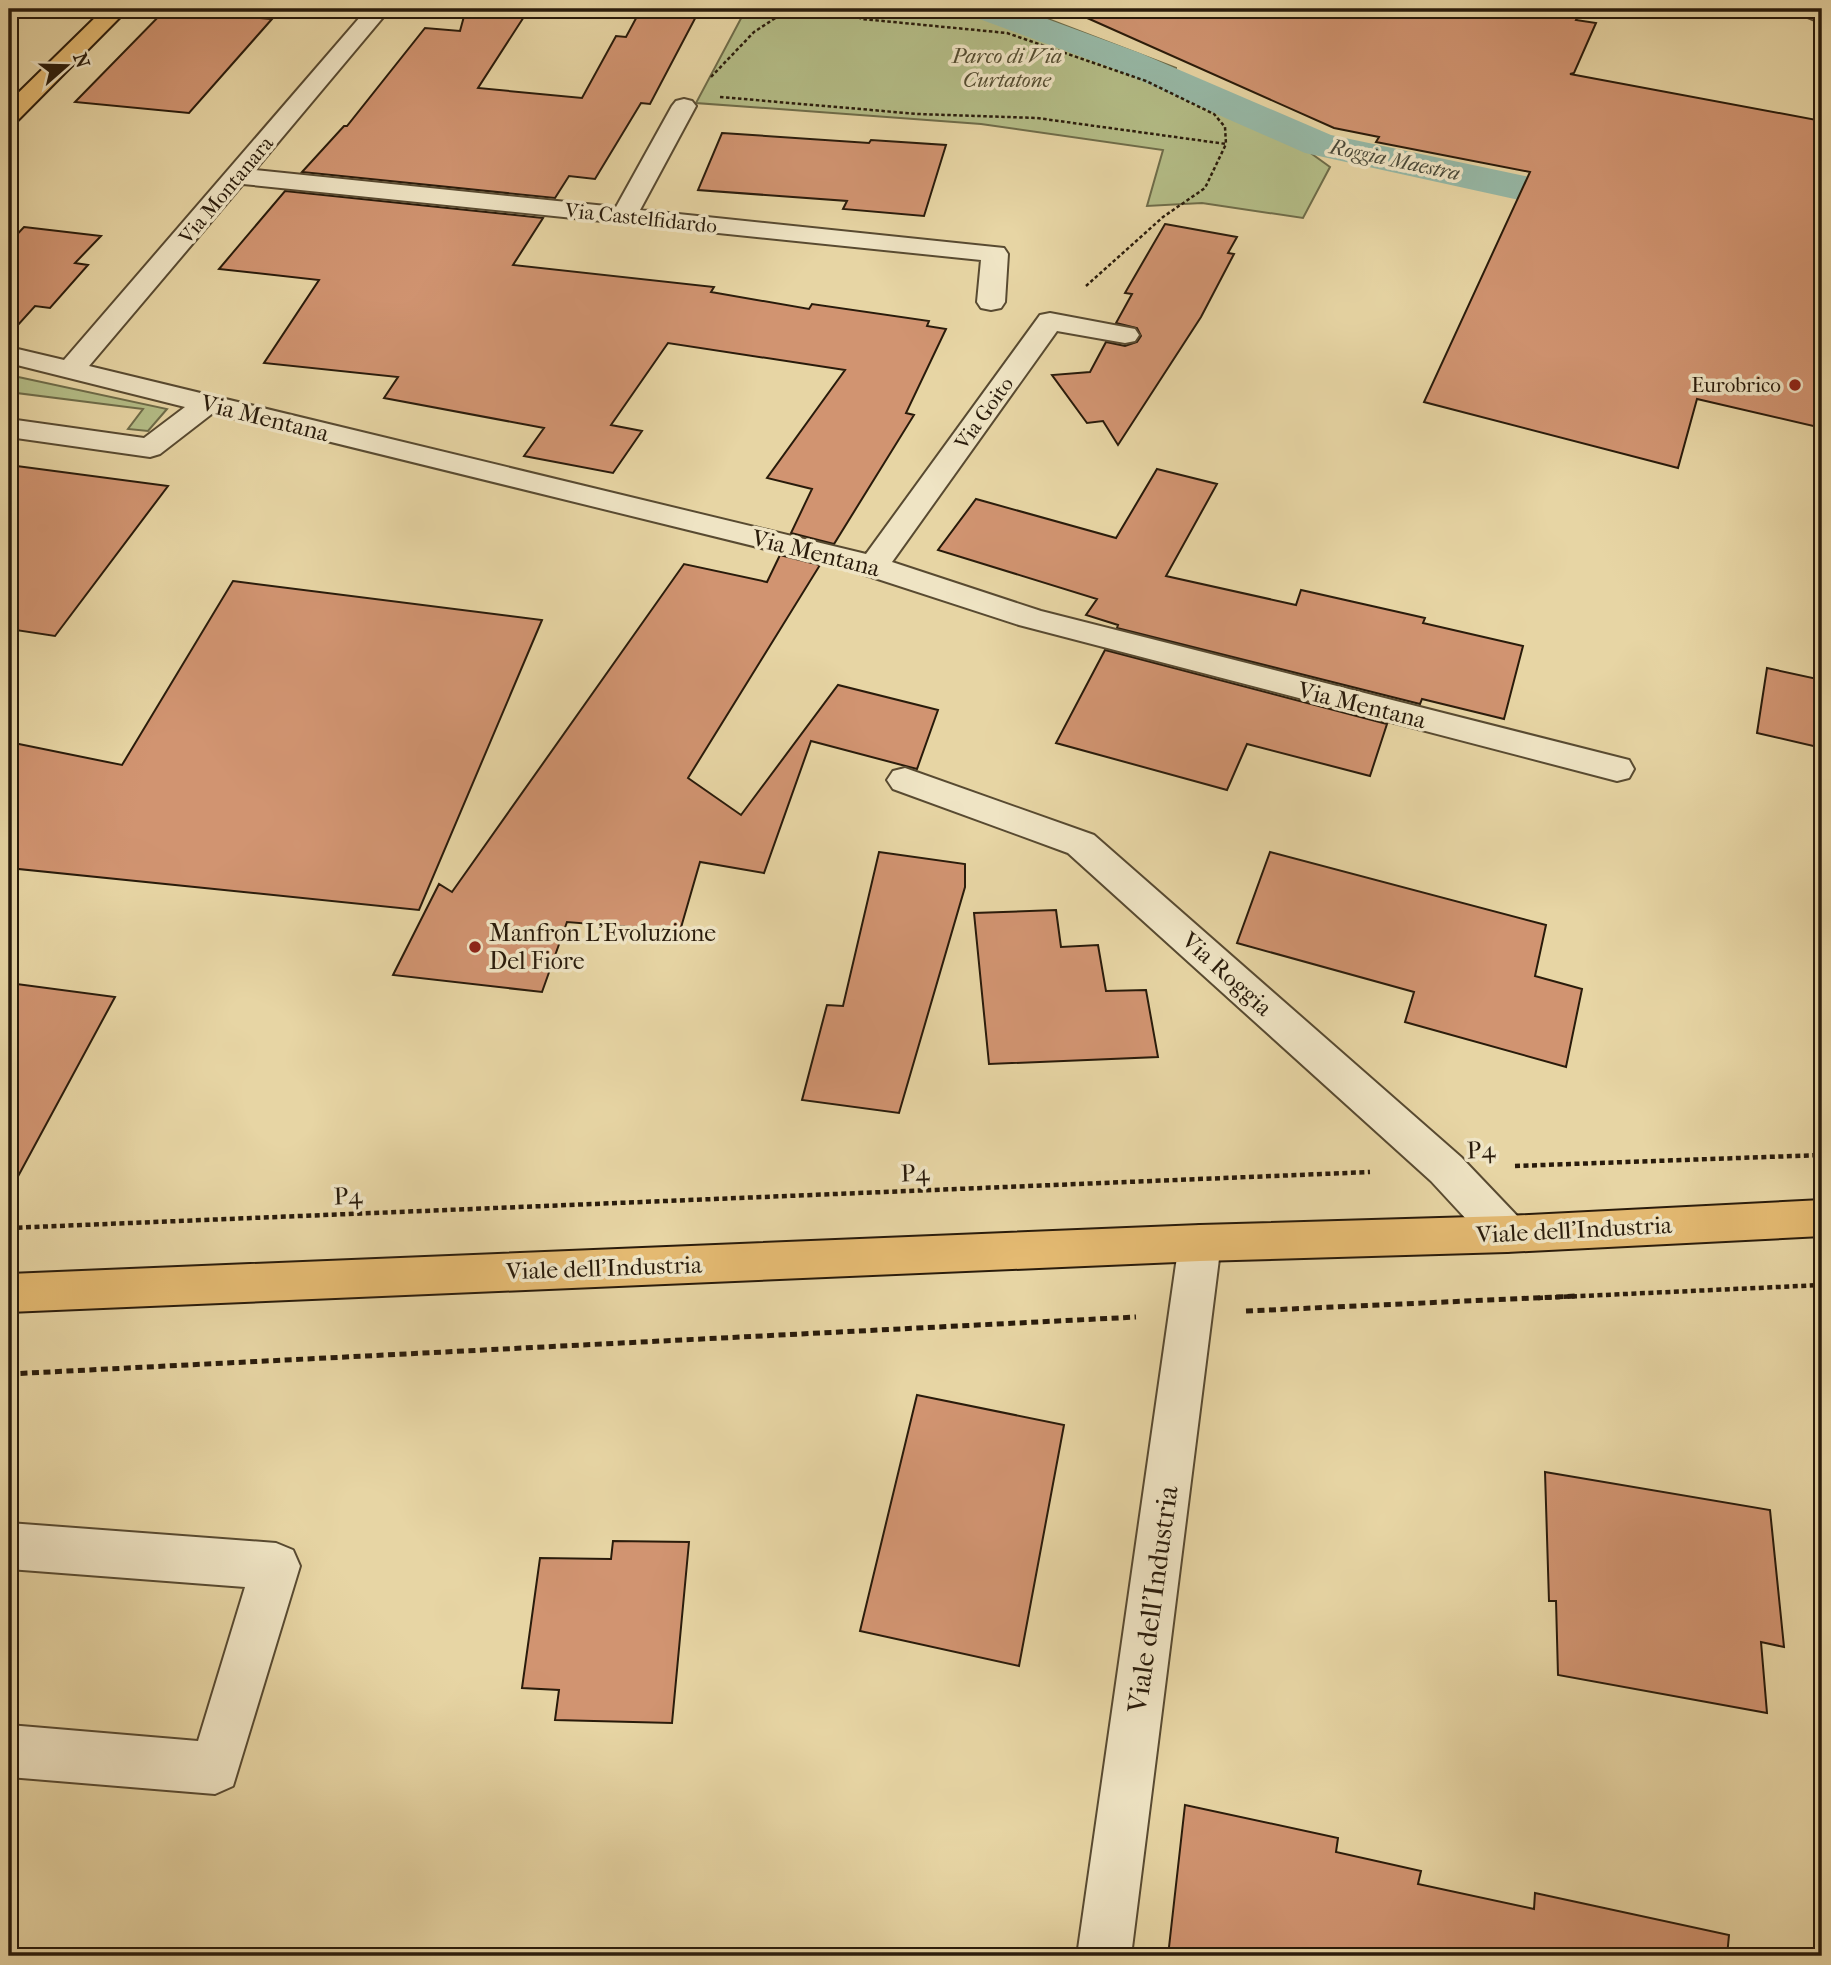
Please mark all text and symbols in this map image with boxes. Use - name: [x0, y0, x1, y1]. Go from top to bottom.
- north arrow: [32, 32, 102, 102]
- park label: Parco di Via Curtatone: [951, 44, 1062, 92]
- text: N: [68, 50, 94, 72]
- street label: Via Montanara: [173, 131, 278, 250]
- water label: Roggia Maestra: [1326, 134, 1462, 186]
- street label: Via Castelfidardo: [563, 198, 718, 238]
- street label: Via Goito: [949, 372, 1018, 455]
- place label: Eurobrico: [1691, 373, 1781, 397]
- marker: Eurobrico: [1787, 377, 1803, 393]
- street label: Via Mentana: [197, 388, 333, 448]
- street label: Via Mentana: [748, 523, 884, 583]
- street label: Via Mentana: [1294, 675, 1430, 735]
- place label: Manfron L'Evoluzione Del Fiore: [489, 919, 716, 975]
- street label: Via Roggia: [1175, 925, 1279, 1023]
- marker: Manfron L'Evoluzione Del Fiore: [467, 939, 483, 955]
- street label: P4: [1466, 1135, 1497, 1164]
- street label: P4: [900, 1158, 931, 1187]
- street label: P4: [333, 1181, 364, 1210]
- street label: Viale dell'Industria: [1474, 1211, 1674, 1249]
- street label: Viale dell'Industria: [505, 1251, 703, 1285]
- street label: Viale dell'Industria: [1120, 1482, 1185, 1716]

